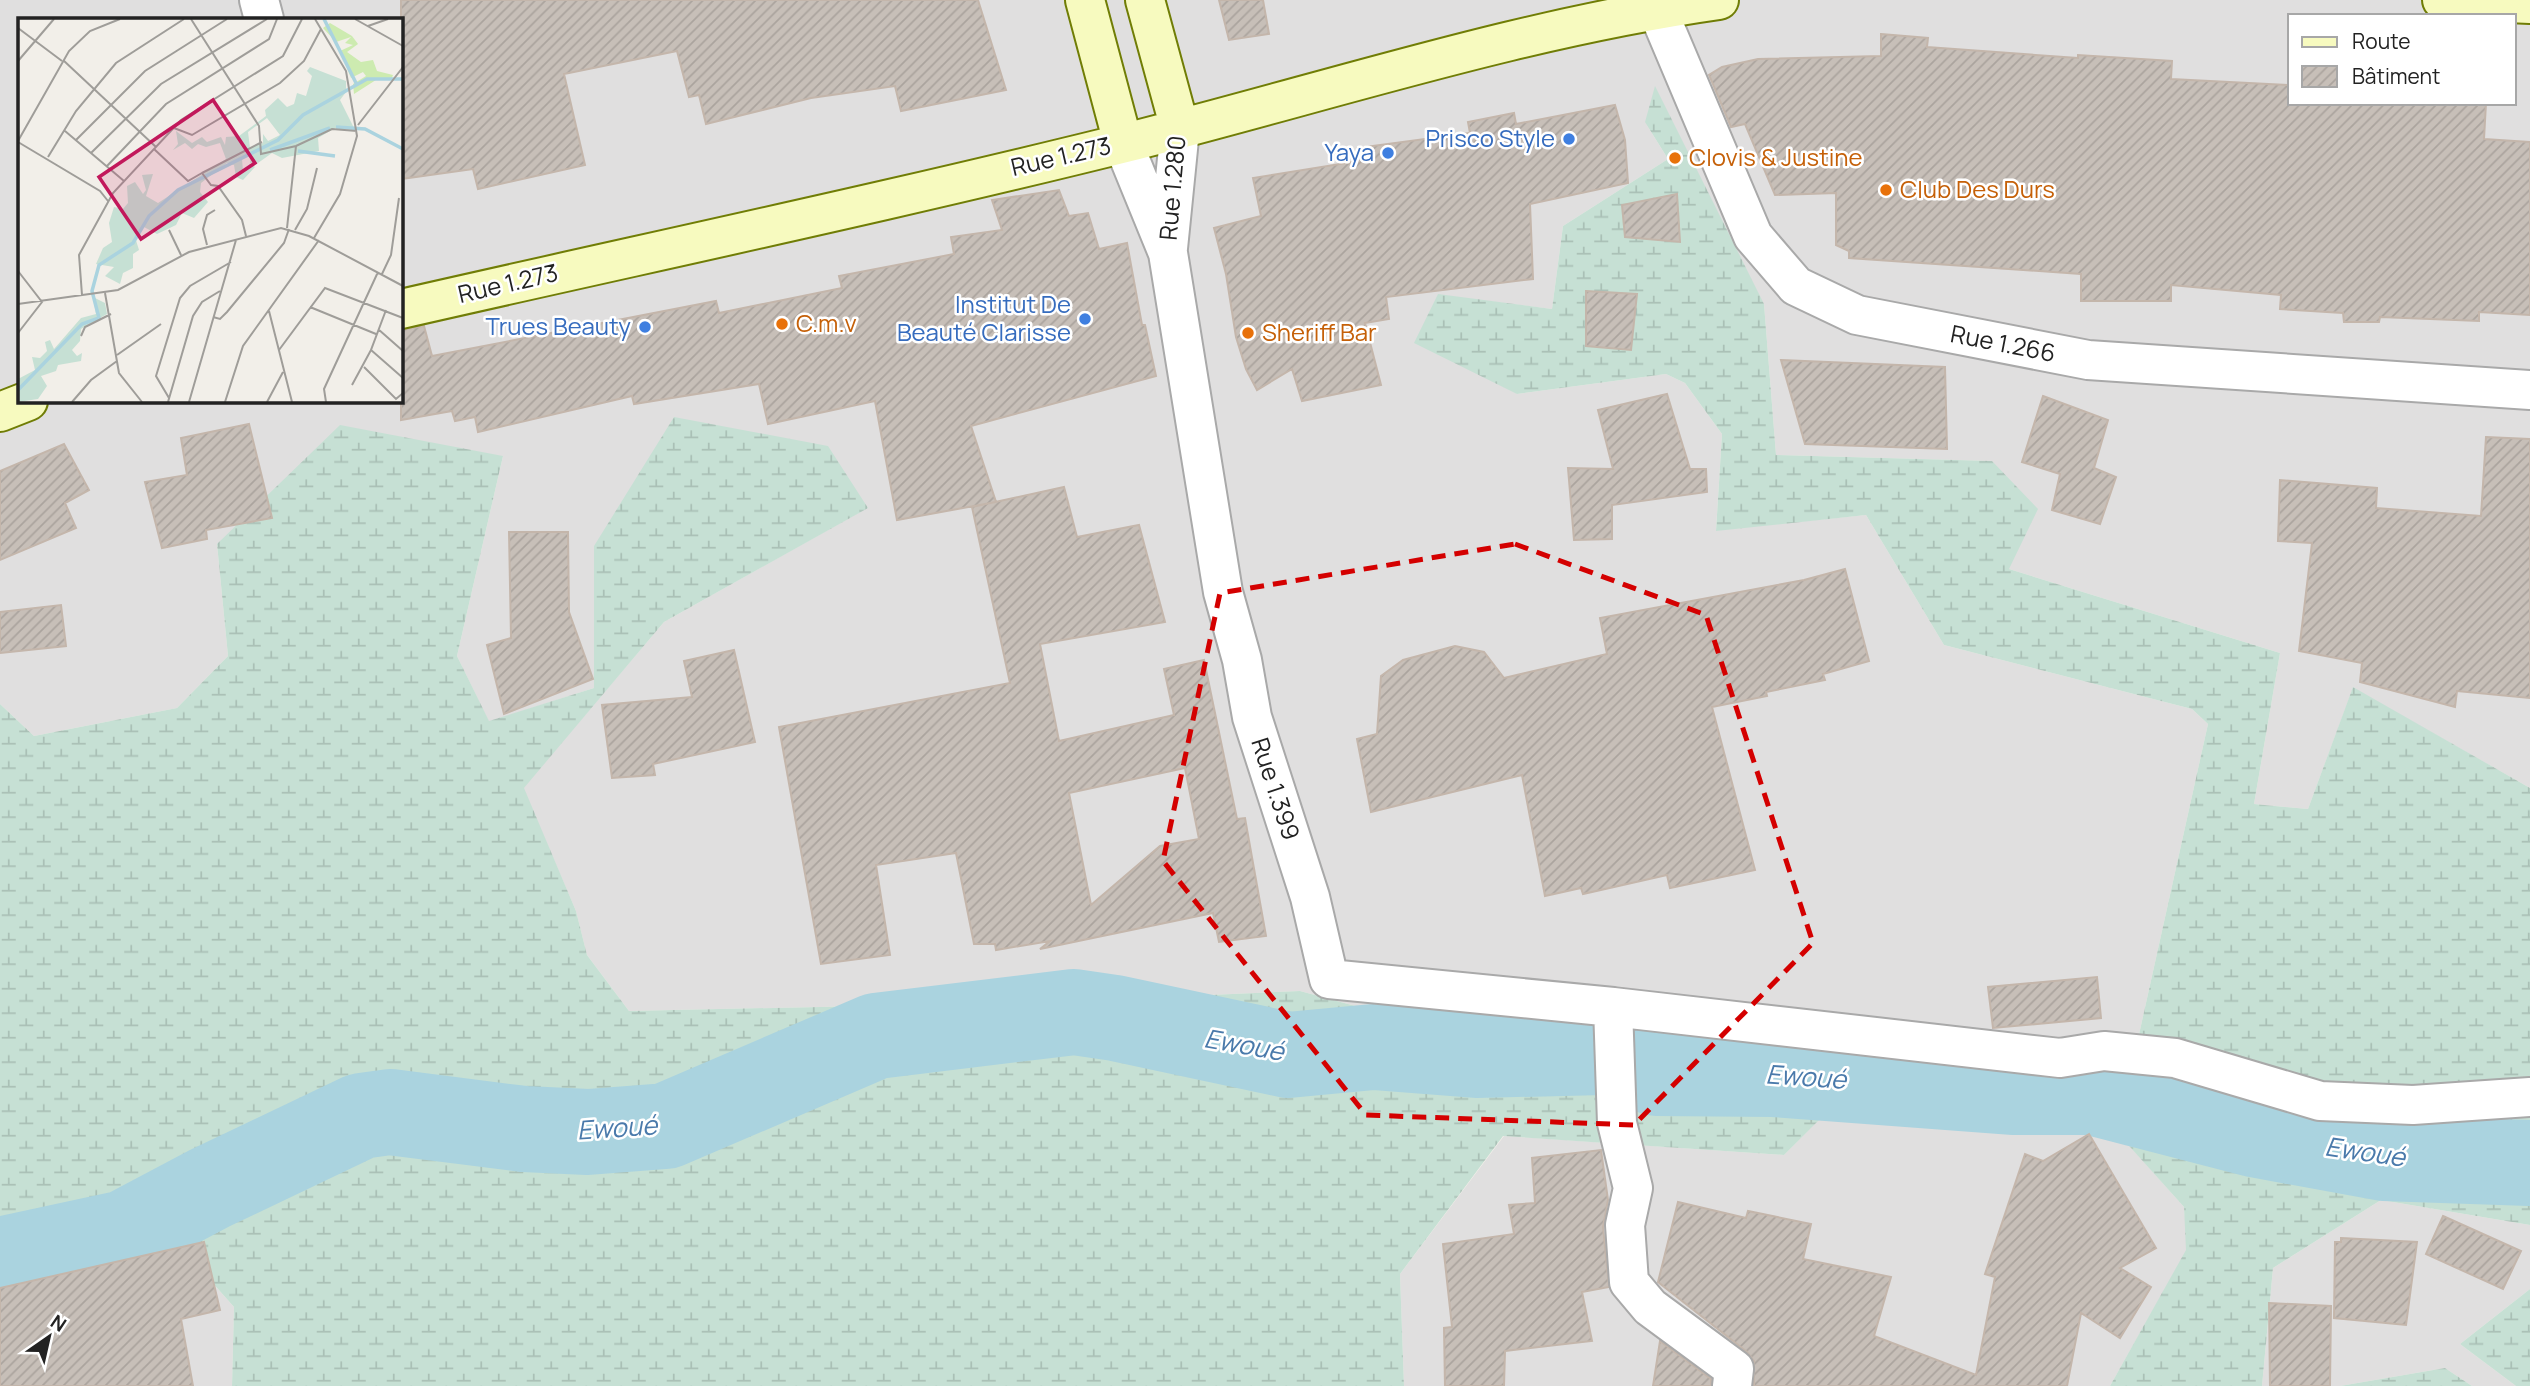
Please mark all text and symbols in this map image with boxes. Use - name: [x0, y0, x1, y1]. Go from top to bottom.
- legend: [2288, 14, 2516, 105]
- inset map: [18, 18, 402, 402]
- text: Route: [2352, 27, 2410, 55]
- text: Bâtiment: [2352, 62, 2440, 90]
- place label: Prisco Style: [1425, 121, 1555, 154]
- street label: Rue 1.273: [1007, 128, 1114, 183]
- marker: Prisco Style: [1561, 131, 1577, 147]
- street label: Rue 1.280: [1150, 134, 1193, 242]
- place label: Yaya: [1324, 135, 1374, 168]
- place label: Clovis & Justine: [1689, 140, 1863, 173]
- marker: Yaya: [1380, 145, 1396, 161]
- marker: Clovis & Justine: [1667, 150, 1683, 166]
- place label: Club Des Durs: [1900, 172, 2055, 205]
- marker: Club Des Durs: [1878, 182, 1894, 198]
- street label: Rue 1.273: [454, 255, 561, 310]
- place label: Institut De Beauté Clarisse: [897, 287, 1071, 348]
- place label: C.m.v: [796, 306, 857, 339]
- place label: Trues Beauty: [486, 309, 631, 342]
- marker: Institut De Beauté Clarisse: [1077, 311, 1093, 327]
- place label: Sheriff Bar: [1262, 315, 1377, 348]
- marker: C.m.v: [774, 316, 790, 332]
- street label: Rue 1.266: [1948, 316, 2059, 369]
- marker: Trues Beauty: [637, 319, 653, 335]
- marker: Sheriff Bar: [1240, 325, 1256, 341]
- street label: Rue 1.399: [1244, 733, 1308, 844]
- water label: Ewoué: [1202, 1019, 1289, 1069]
- water label: Ewoué: [1765, 1055, 1849, 1097]
- water label: Ewoué: [576, 1106, 660, 1148]
- water label: Ewoué: [2323, 1128, 2409, 1175]
- north arrow: [14, 1302, 84, 1372]
- text: N: [46, 1308, 71, 1338]

